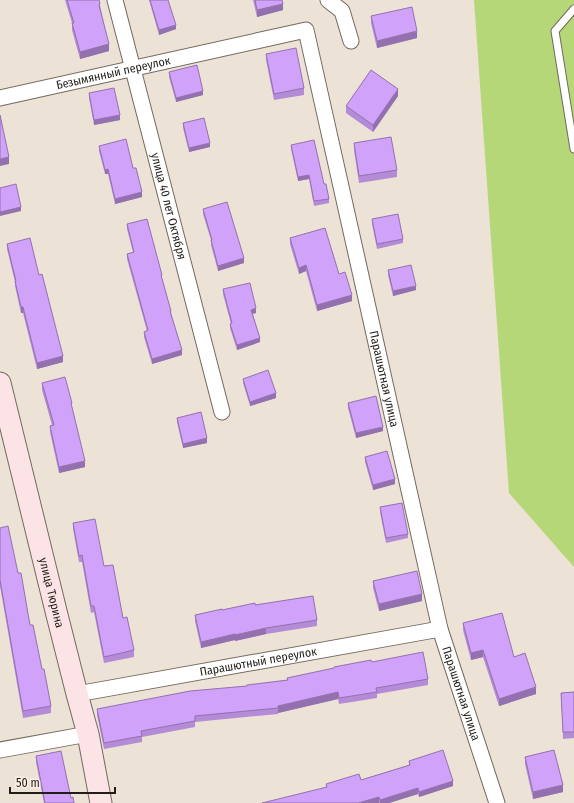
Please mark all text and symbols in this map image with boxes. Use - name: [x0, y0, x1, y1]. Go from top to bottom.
- street label: Безымянный переулок: [55, 53, 172, 92]
- street label: улица 40 лет Октября: [148, 151, 189, 261]
- street label: Парашютная улица: [367, 329, 402, 428]
- street label: улица Тюрина: [36, 556, 67, 629]
- street label: Парашютный переулок: [198, 644, 318, 679]
- street label: Парашютная улица: [439, 645, 483, 742]
- scale bar: [10, 769, 115, 795]
- text: 50 m: [16, 776, 40, 790]

